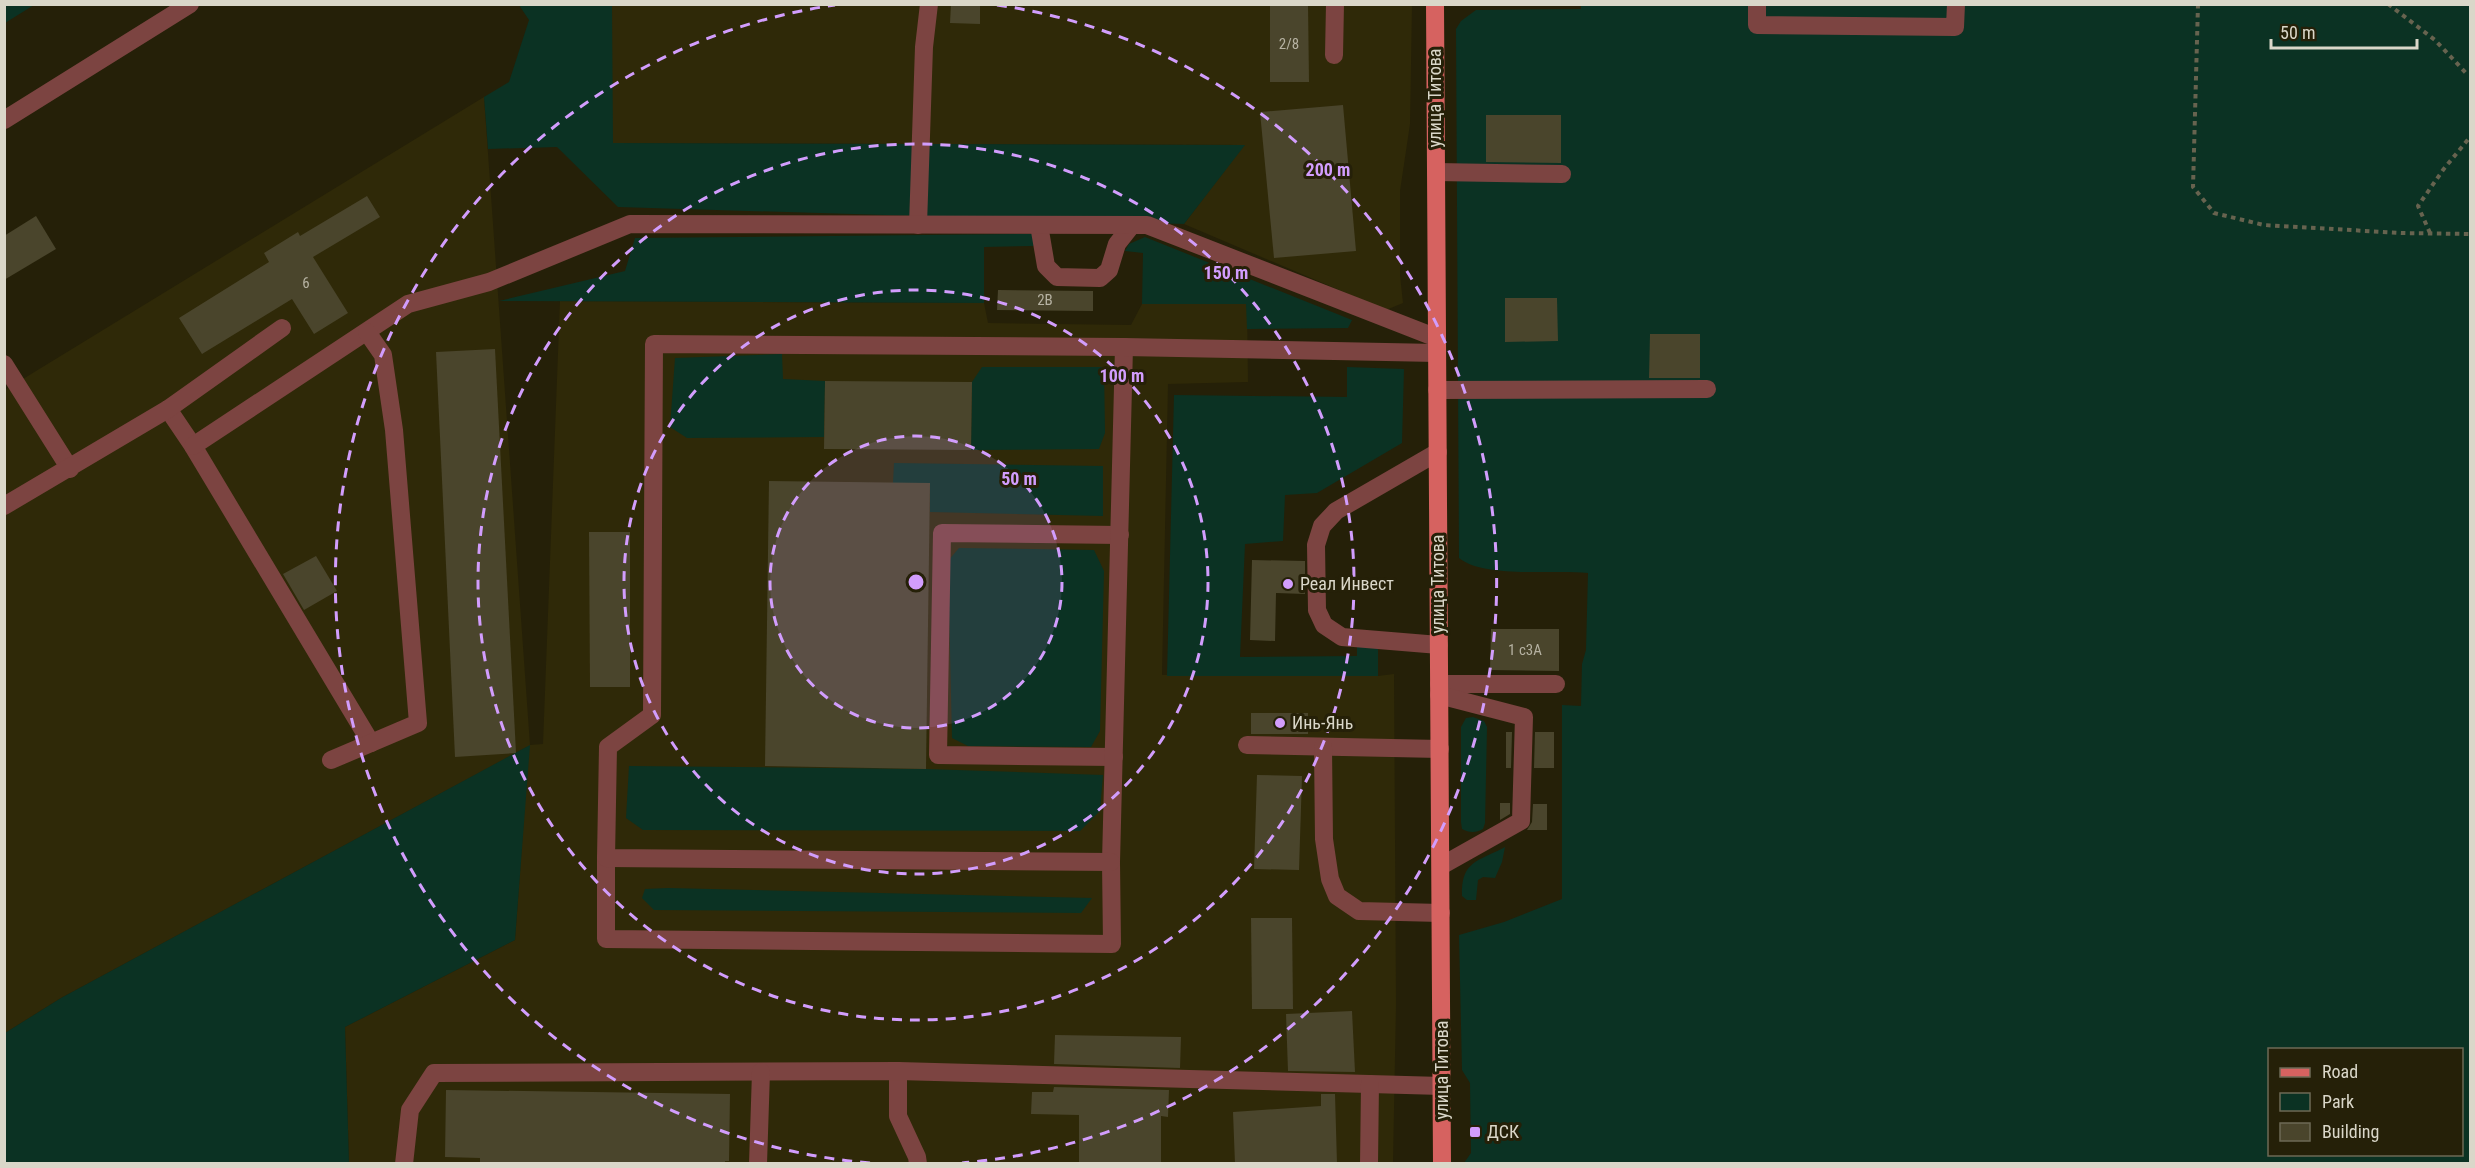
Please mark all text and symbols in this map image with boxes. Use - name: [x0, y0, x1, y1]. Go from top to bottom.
- scale bar: [2271, 12, 2416, 50]
- text: 50 m: [2280, 22, 2315, 43]
- house number: 2/8: [1279, 35, 1299, 53]
- street label: улица Титова: [1424, 49, 1445, 147]
- text: 200 m: [1306, 159, 1350, 180]
- text: 150 m: [1204, 262, 1248, 283]
- house number: 6: [302, 274, 310, 292]
- house number: 2В: [1037, 291, 1053, 309]
- text: 100 m: [1100, 365, 1144, 386]
- text: 50 m: [1001, 468, 1037, 489]
- street label: улица Титова: [1427, 535, 1448, 633]
- centre of rings: [906, 572, 926, 592]
- place label: Реал Инвест: [1300, 573, 1394, 594]
- marker: Реал Инвест: [1281, 577, 1295, 591]
- house number: 1 с3А: [1508, 641, 1542, 659]
- place label: Инь-Янь: [1292, 712, 1353, 733]
- marker: Инь-Янь: [1273, 716, 1287, 730]
- street label: улица Титова: [1431, 1021, 1452, 1119]
- legend: [2268, 1048, 2463, 1156]
- text: Road: [2322, 1061, 2358, 1082]
- text: Park: [2322, 1091, 2354, 1112]
- place label: ДСК: [1487, 1121, 1519, 1142]
- text: Building: [2322, 1121, 2379, 1142]
- marker: ДСК: [1468, 1125, 1482, 1139]

